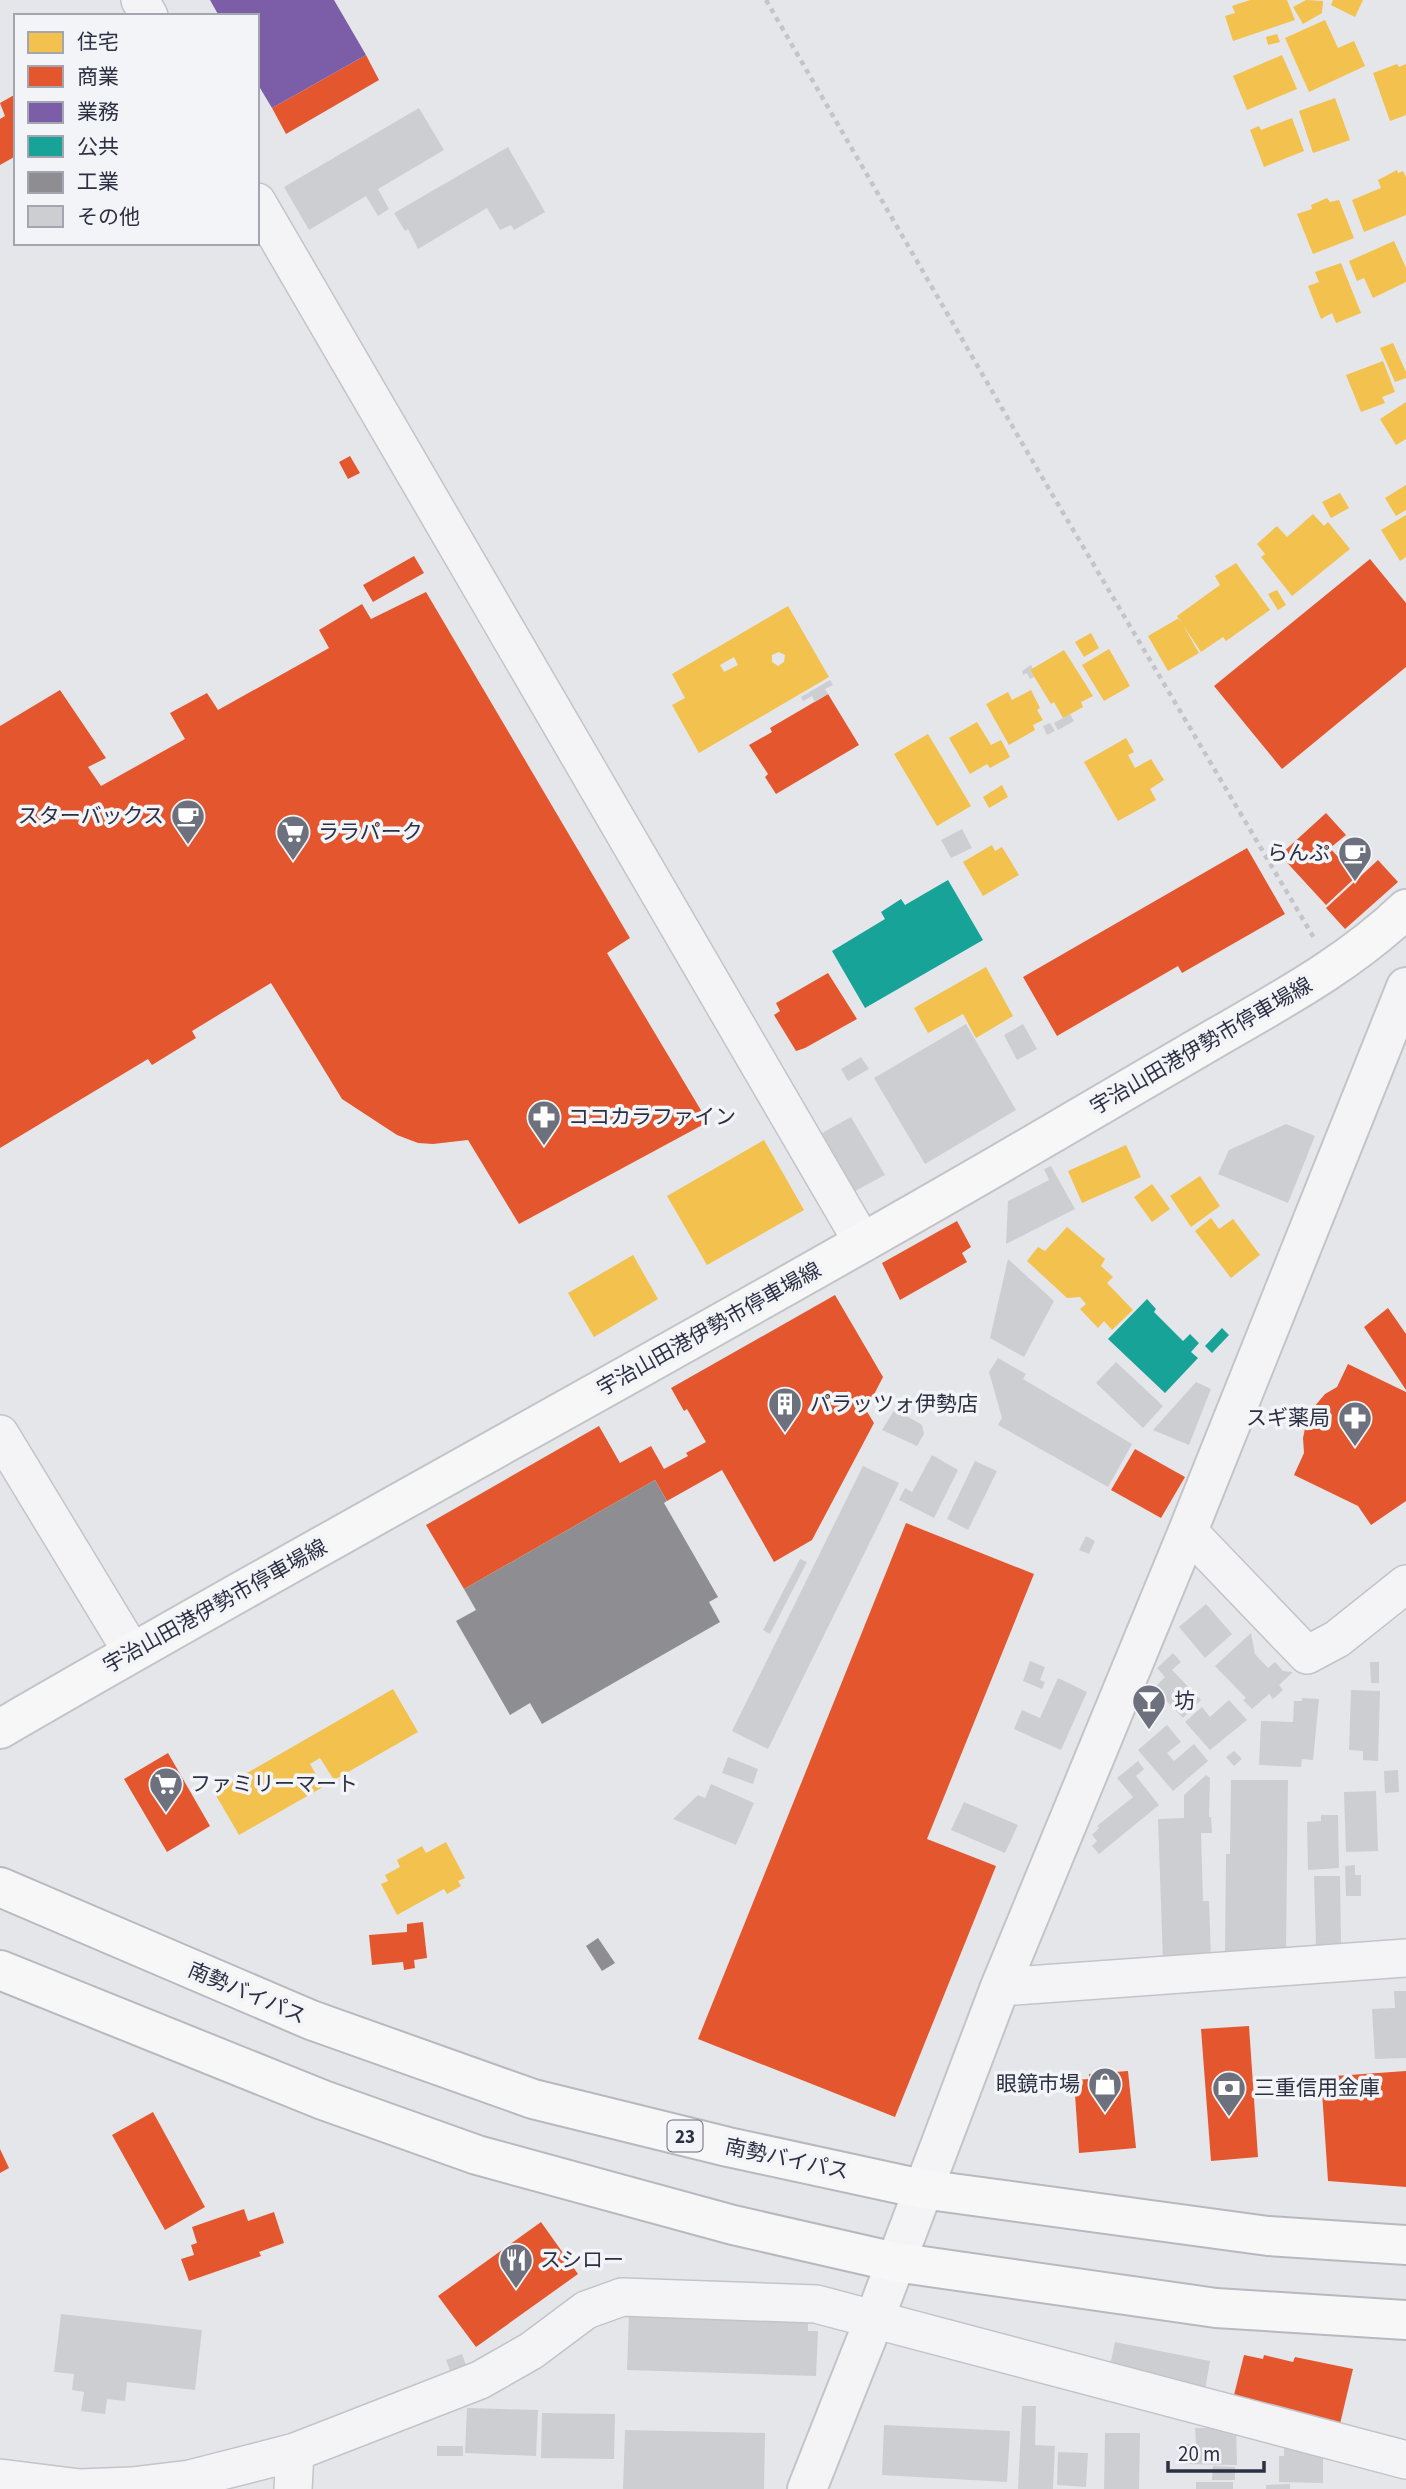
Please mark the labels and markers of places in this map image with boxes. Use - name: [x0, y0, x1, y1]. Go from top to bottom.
- cafe icon: スターバックス: [169, 797, 207, 846]
- place label: スターバックス: [18, 801, 164, 831]
- supermarket icon: ララパーク: [274, 813, 312, 862]
- place label: ララパーク: [318, 817, 423, 847]
- cafe icon: らんぷ: [1336, 834, 1374, 883]
- place label: らんぷ: [1267, 838, 1330, 868]
- pharmacy icon: ココカラファイン: [525, 1098, 563, 1147]
- place label: ココカラファイン: [568, 1102, 736, 1132]
- building icon: パラッツォ伊勢店: [766, 1385, 804, 1434]
- place label: パラッツォ伊勢店: [810, 1389, 978, 1419]
- pharmacy icon: スギ薬局: [1336, 1399, 1374, 1448]
- place label: スギ薬局: [1246, 1403, 1330, 1433]
- bar icon: 坊: [1130, 1682, 1168, 1731]
- place label: 坊: [1174, 1686, 1195, 1716]
- supermarket icon: ファミリーマート: [147, 1765, 185, 1814]
- place label: ファミリーマート: [190, 1769, 358, 1799]
- shop icon: 眼鏡市場: [1086, 2065, 1124, 2114]
- place label: 眼鏡市場: [996, 2069, 1080, 2099]
- bank icon: 三重信用金庫: [1210, 2069, 1248, 2118]
- place label: 三重信用金庫: [1254, 2073, 1380, 2103]
- restaurant icon: スシロー: [497, 2241, 535, 2290]
- place label: スシロー: [540, 2245, 624, 2275]

